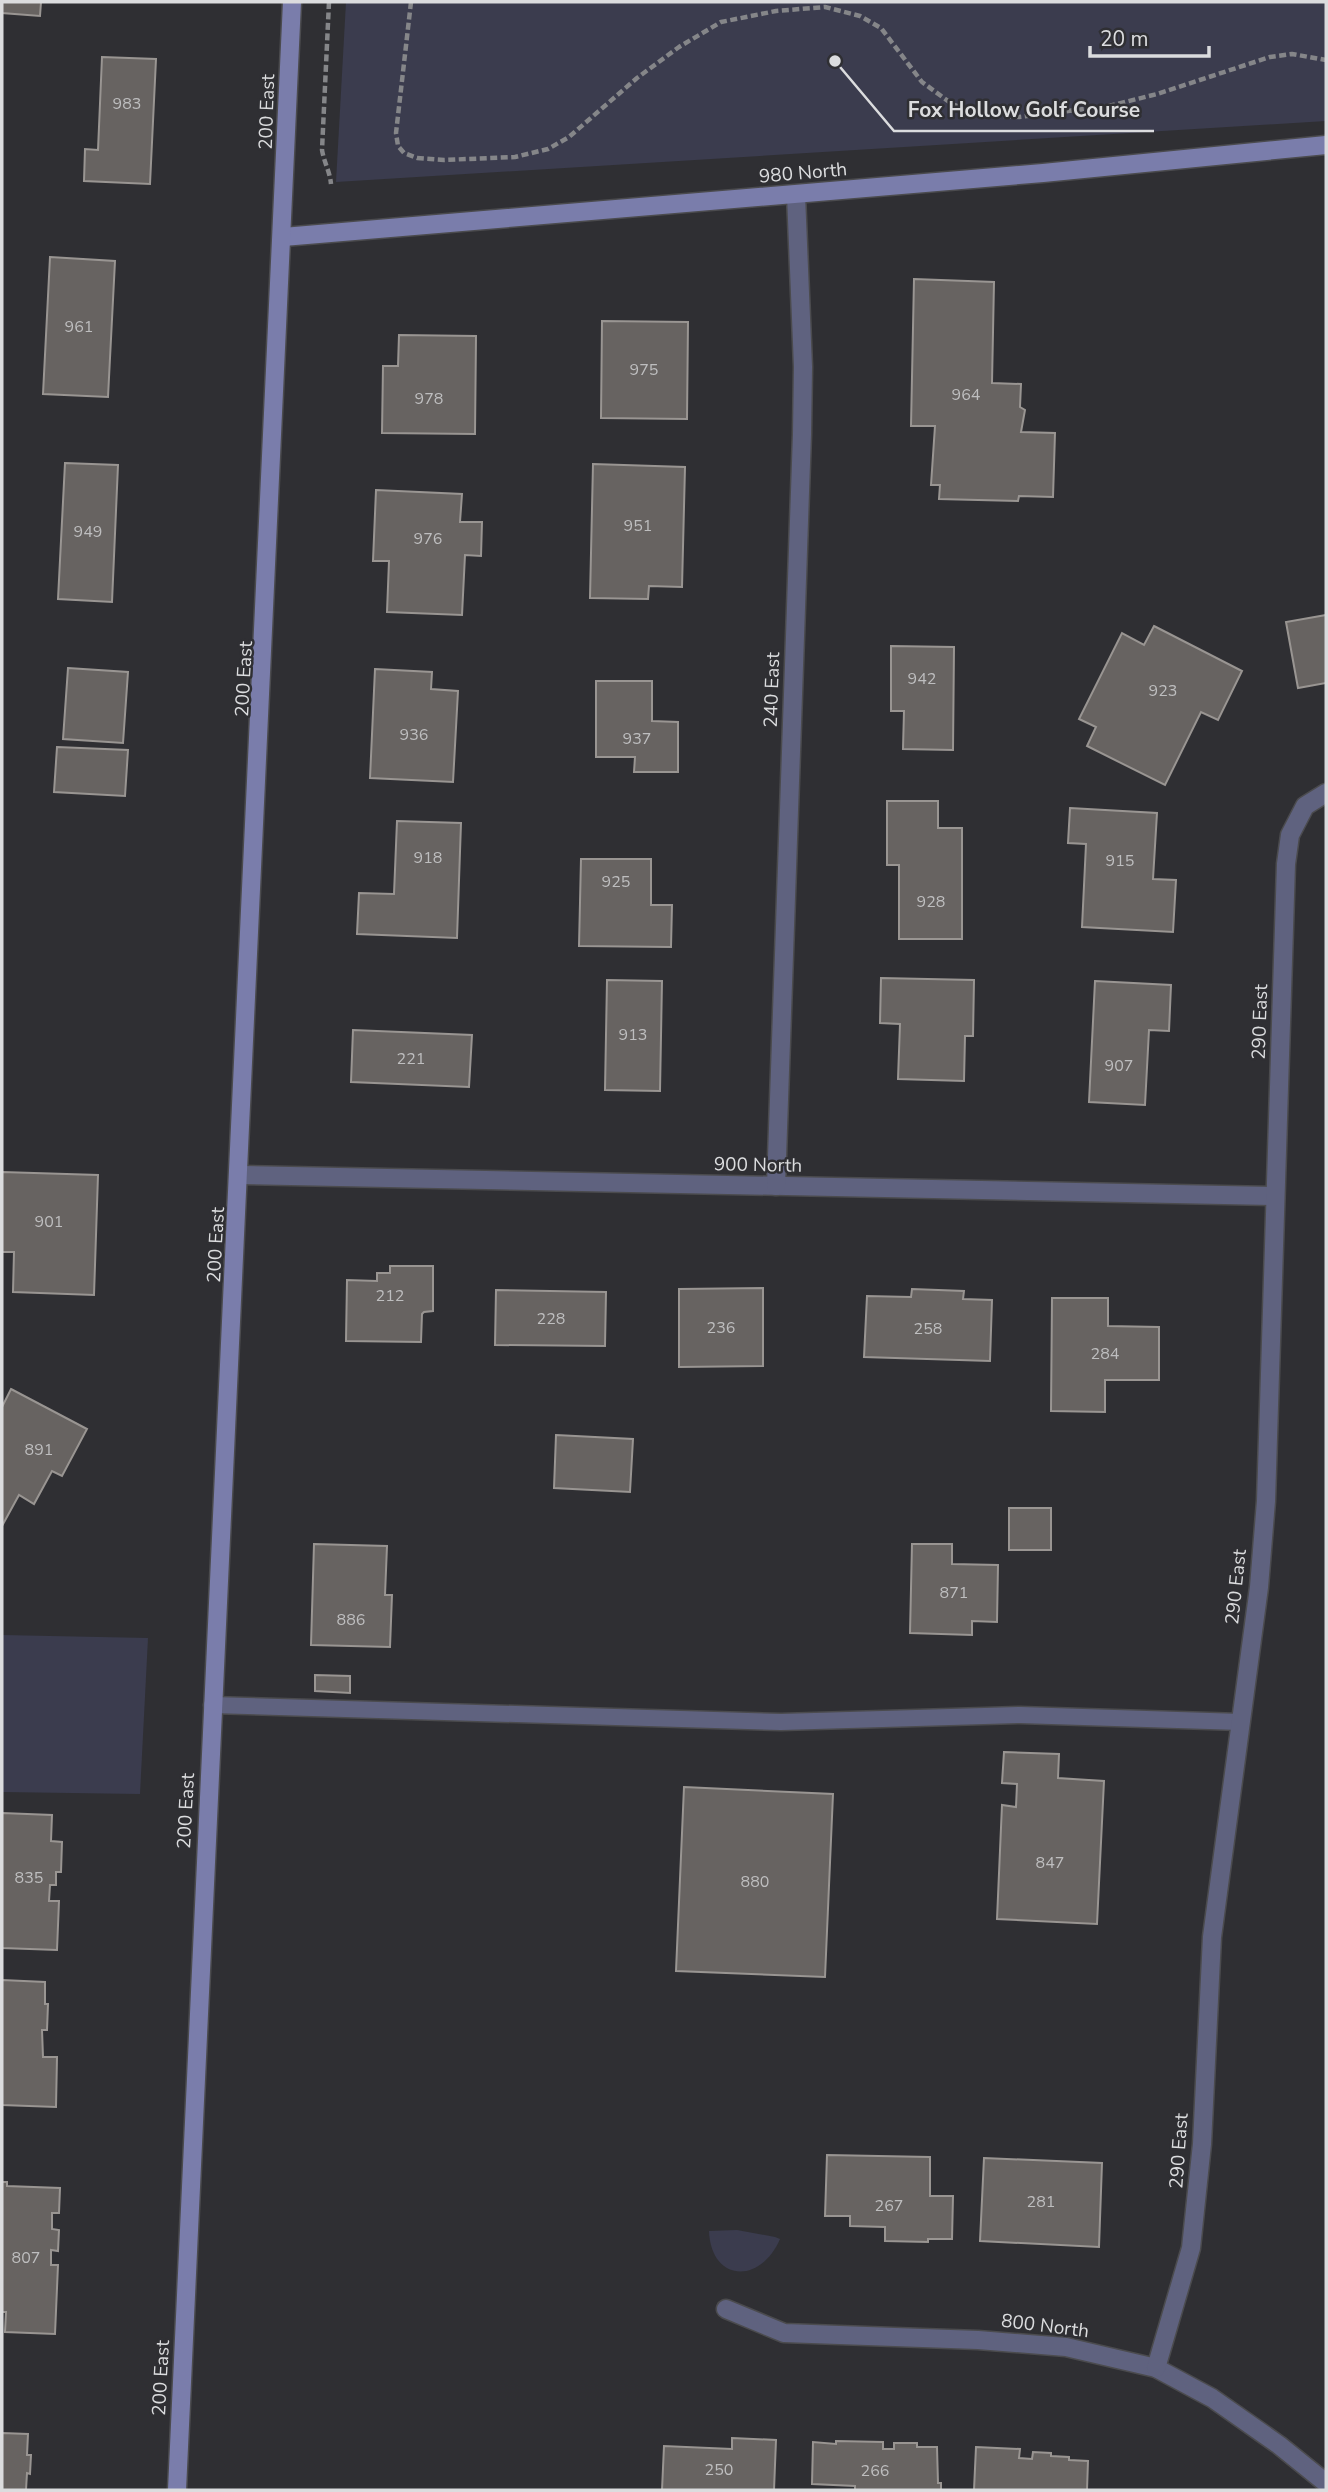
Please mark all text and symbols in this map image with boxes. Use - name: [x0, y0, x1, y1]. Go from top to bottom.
- scale bar: [1090, 14, 1209, 58]
- text: 20 m: [1100, 25, 1149, 53]
- street label: 200 East: [253, 73, 281, 150]
- callout: Fox Hollow Golf Course: [894, 89, 1154, 131]
- house number: 983: [113, 93, 141, 115]
- text: Fox Hollow Golf Course: [908, 96, 1140, 124]
- street label: 980 North: [758, 156, 848, 190]
- house number: 961: [65, 316, 93, 338]
- house number: 975: [630, 359, 658, 381]
- house number: 964: [952, 384, 981, 406]
- house number: 978: [415, 388, 443, 410]
- house number: 951: [624, 515, 652, 537]
- house number: 949: [74, 521, 102, 543]
- house number: 976: [414, 528, 442, 550]
- street label: 200 East: [229, 640, 259, 718]
- street label: 240 East: [758, 651, 786, 728]
- house number: 942: [908, 668, 936, 690]
- house number: 923: [1149, 680, 1177, 702]
- house number: 936: [400, 724, 428, 746]
- house number: 937: [623, 728, 651, 750]
- house number: 918: [414, 847, 442, 869]
- house number: 915: [1106, 850, 1134, 872]
- house number: 925: [602, 871, 630, 893]
- house number: 928: [917, 891, 945, 913]
- street label: 290 East: [1246, 983, 1274, 1060]
- house number: 913: [619, 1024, 647, 1046]
- house number: 221: [397, 1048, 425, 1070]
- house number: 907: [1105, 1055, 1133, 1077]
- street label: 900 North: [714, 1151, 802, 1179]
- street label: 200 East: [201, 1206, 231, 1284]
- house number: 901: [35, 1211, 63, 1233]
- house number: 212: [376, 1285, 404, 1307]
- house number: 228: [537, 1308, 565, 1330]
- house number: 236: [707, 1317, 735, 1339]
- house number: 258: [914, 1318, 942, 1340]
- house number: 284: [1091, 1343, 1120, 1365]
- house number: 891: [25, 1439, 53, 1461]
- street label: 290 East: [1219, 1548, 1253, 1626]
- house number: 871: [940, 1582, 968, 1604]
- house number: 886: [337, 1609, 365, 1631]
- street label: 200 East: [171, 1772, 201, 1850]
- house number: 847: [1036, 1852, 1064, 1874]
- house number: 835: [15, 1867, 43, 1889]
- house number: 880: [741, 1871, 769, 1893]
- street label: 290 East: [1163, 2112, 1195, 2190]
- house number: 281: [1027, 2191, 1055, 2213]
- house number: 267: [875, 2195, 903, 2217]
- house number: 807: [12, 2247, 40, 2269]
- street label: 800 North: [1000, 2308, 1090, 2344]
- street label: 200 East: [146, 2339, 176, 2417]
- house number: 250: [705, 2459, 733, 2481]
- house number: 266: [861, 2460, 889, 2482]

